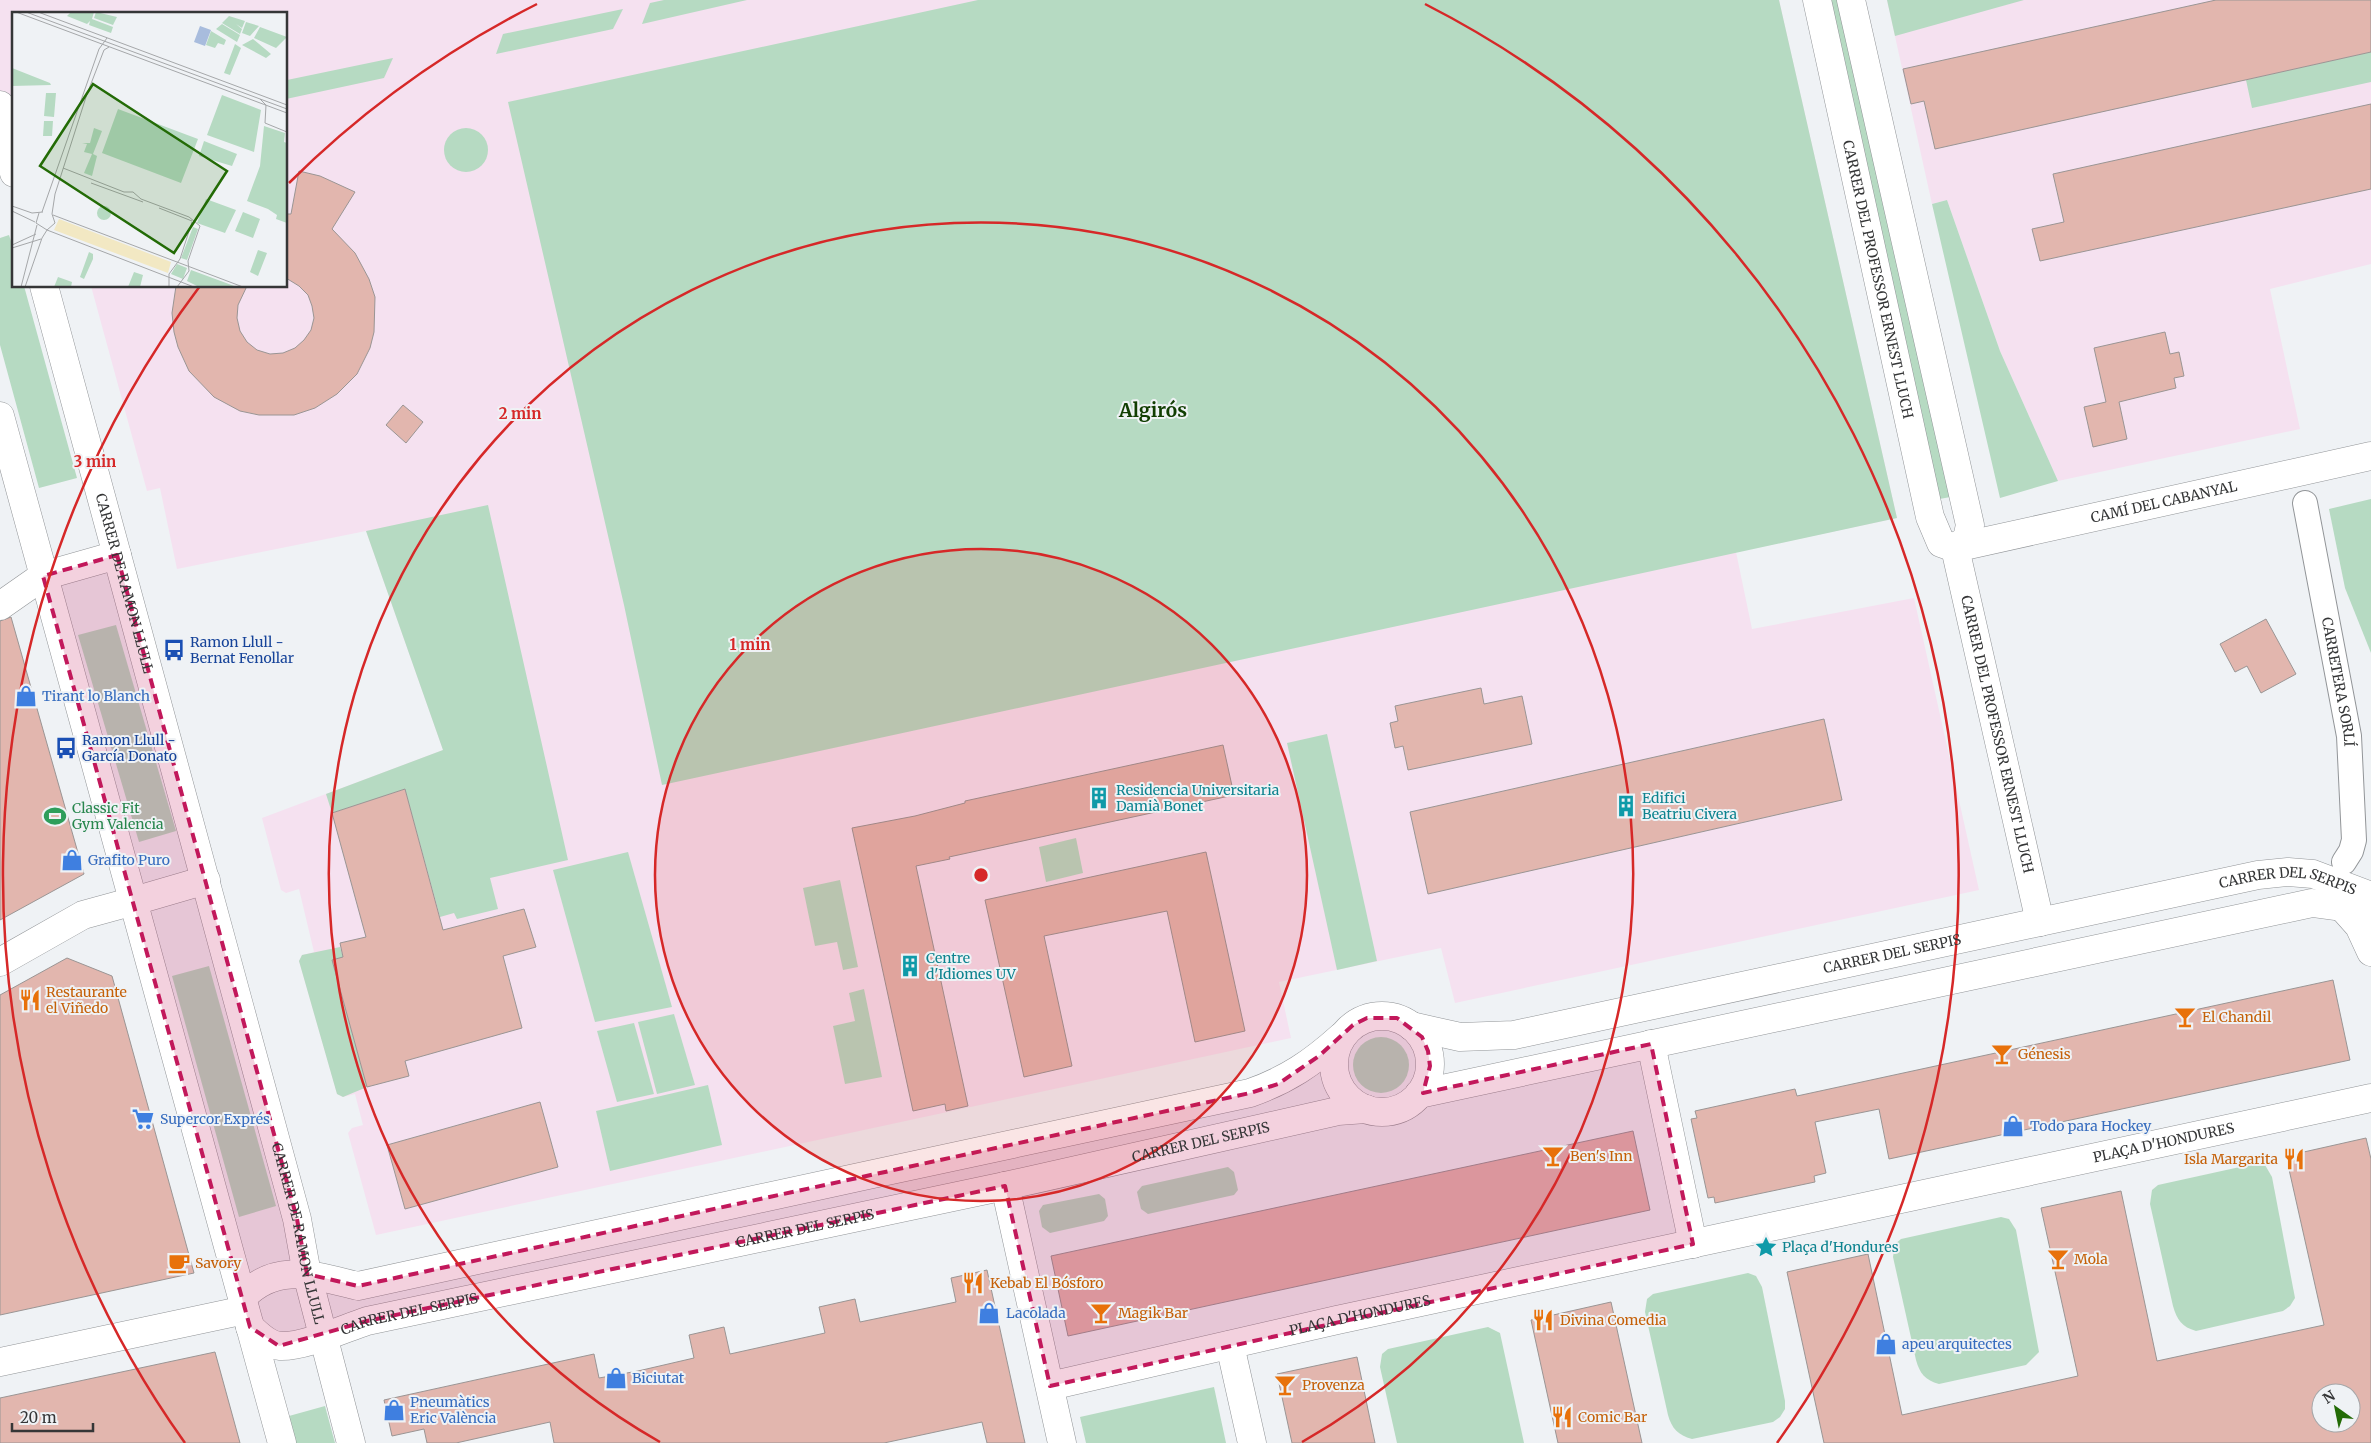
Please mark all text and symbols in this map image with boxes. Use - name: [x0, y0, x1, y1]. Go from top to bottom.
- inset map: [12, 12, 288, 288]
- street label: CARRER DEL PROFESSOR ERNEST LLUCH: [1839, 139, 1917, 420]
- district label: Algirós: [1118, 398, 1187, 422]
- text: 2 min: [499, 404, 541, 423]
- text: 3 min: [74, 452, 116, 471]
- street label: CAMÍ DEL CABANYAL: [2089, 477, 2239, 527]
- street label: CARRER DE RAMON LLULL: [92, 491, 158, 676]
- street label: CARRER DEL PROFESSOR ERNEST LLUCH: [1957, 594, 2038, 875]
- street label: CARRETERA SORLÍ: [2318, 616, 2358, 747]
- place label: Ramon Llull - Bernat Fenollar: [190, 633, 294, 667]
- text: 1 min: [730, 635, 770, 654]
- bus stop icon: Ramon Llull - Bernat Fenollar: [161, 637, 187, 663]
- shop icon: Tirant lo Blanch: [13, 683, 39, 709]
- place label: Tirant lo Blanch: [42, 687, 150, 705]
- place label: Ramon Llull - García Donato: [82, 731, 177, 765]
- bus stop icon: Ramon Llull - García Donato: [53, 735, 79, 761]
- place label: Residencia Universitaria Damià Bonet: [1116, 781, 1280, 815]
- building icon: Residencia Universitaria Damià Bonet: [1086, 785, 1112, 811]
- place label: Edifici Beatriu Civera: [1642, 789, 1737, 823]
- building icon: Edifici Beatriu Civera: [1613, 793, 1639, 819]
- place label: Classic Fit Gym Valencia: [72, 799, 164, 833]
- sports icon: Classic Fit Gym Valencia: [42, 803, 68, 829]
- shop icon: Grafito Puro: [59, 847, 85, 873]
- place label: Grafito Puro: [88, 851, 170, 869]
- street label: CARRER DEL SERPIS: [2217, 863, 2359, 899]
- centre of rings: [972, 866, 990, 884]
- street label: CARRER DEL SERPIS: [1821, 930, 1963, 977]
- place label: Centre d'Idiomes UV: [926, 949, 1017, 983]
- building icon: Centre d'Idiomes UV: [897, 953, 923, 979]
- place label: Restaurante el Viñedo: [46, 983, 127, 1017]
- restaurant icon: Restaurante el Viñedo: [17, 987, 43, 1013]
- bar icon: El Chandil: [2172, 1004, 2198, 1030]
- place label: El Chandil: [2202, 1008, 2272, 1026]
- bar icon: Génesis: [1989, 1041, 2015, 1067]
- place label: Génesis: [2018, 1045, 2071, 1063]
- supermarket icon: Supercor Exprés: [130, 1106, 156, 1132]
- place label: Supercor Exprés: [160, 1110, 270, 1128]
- shop icon: Todo para Hockey: [2000, 1113, 2026, 1139]
- place label: Todo para Hockey: [2030, 1117, 2152, 1135]
- street label: CARRER DEL SERPIS: [1130, 1118, 1271, 1166]
- street label: PLAÇA D'HONDURES: [2091, 1119, 2236, 1166]
- street label: CARRER DE RAMON LLULL: [268, 1141, 329, 1326]
- bar icon: Ben's Inn: [1540, 1143, 1566, 1169]
- restaurant icon: Isla Margarita: [2281, 1146, 2307, 1172]
- place label: Ben's Inn: [1570, 1147, 1633, 1165]
- place label: Isla Margarita: [2184, 1150, 2278, 1168]
- street label: CARRER DEL SERPIS: [734, 1205, 876, 1252]
- place icon: Plaça d'Hondures: [1753, 1234, 1779, 1260]
- place label: Plaça d'Hondures: [1782, 1238, 1899, 1256]
- bar icon: Mola: [2045, 1246, 2071, 1272]
- cafe icon: Savory: [166, 1250, 192, 1276]
- place label: Mola: [2074, 1250, 2108, 1268]
- place label: Savory: [195, 1254, 242, 1272]
- restaurant icon: Kebab El Bósforo: [960, 1270, 986, 1296]
- place label: Kebab El Bósforo: [990, 1274, 1103, 1292]
- street label: CARRER DEL SERPIS: [338, 1289, 480, 1339]
- street label: PLAÇA D'HONDURES: [1288, 1291, 1432, 1340]
- shop icon: Lacolada: [976, 1300, 1002, 1326]
- bar icon: Magik Bar: [1088, 1300, 1114, 1326]
- place label: Lacolada: [1006, 1304, 1066, 1322]
- place label: Magik Bar: [1118, 1304, 1188, 1322]
- restaurant icon: Divina Comedia: [1530, 1307, 1556, 1333]
- place label: Divina Comedia: [1560, 1311, 1667, 1329]
- shop icon: apeu arquitectes: [1873, 1331, 1899, 1357]
- place label: apeu arquitectes: [1902, 1335, 2012, 1353]
- shop icon: Biciutat: [603, 1365, 629, 1391]
- place label: Biciutat: [632, 1369, 685, 1387]
- bar icon: Provenza: [1272, 1372, 1298, 1398]
- place label: Provenza: [1302, 1376, 1365, 1394]
- north arrow: [2311, 1383, 2361, 1433]
- text: N: [2319, 1387, 2338, 1408]
- place label: Pneumàtics Eric València: [410, 1393, 497, 1427]
- shop icon: Pneumàtics Eric València: [381, 1397, 407, 1423]
- scale bar: [12, 1400, 94, 1432]
- restaurant icon: Comic Bar: [1549, 1404, 1575, 1430]
- text: 20 m: [20, 1408, 57, 1427]
- place label: Comic Bar: [1578, 1408, 1647, 1426]

